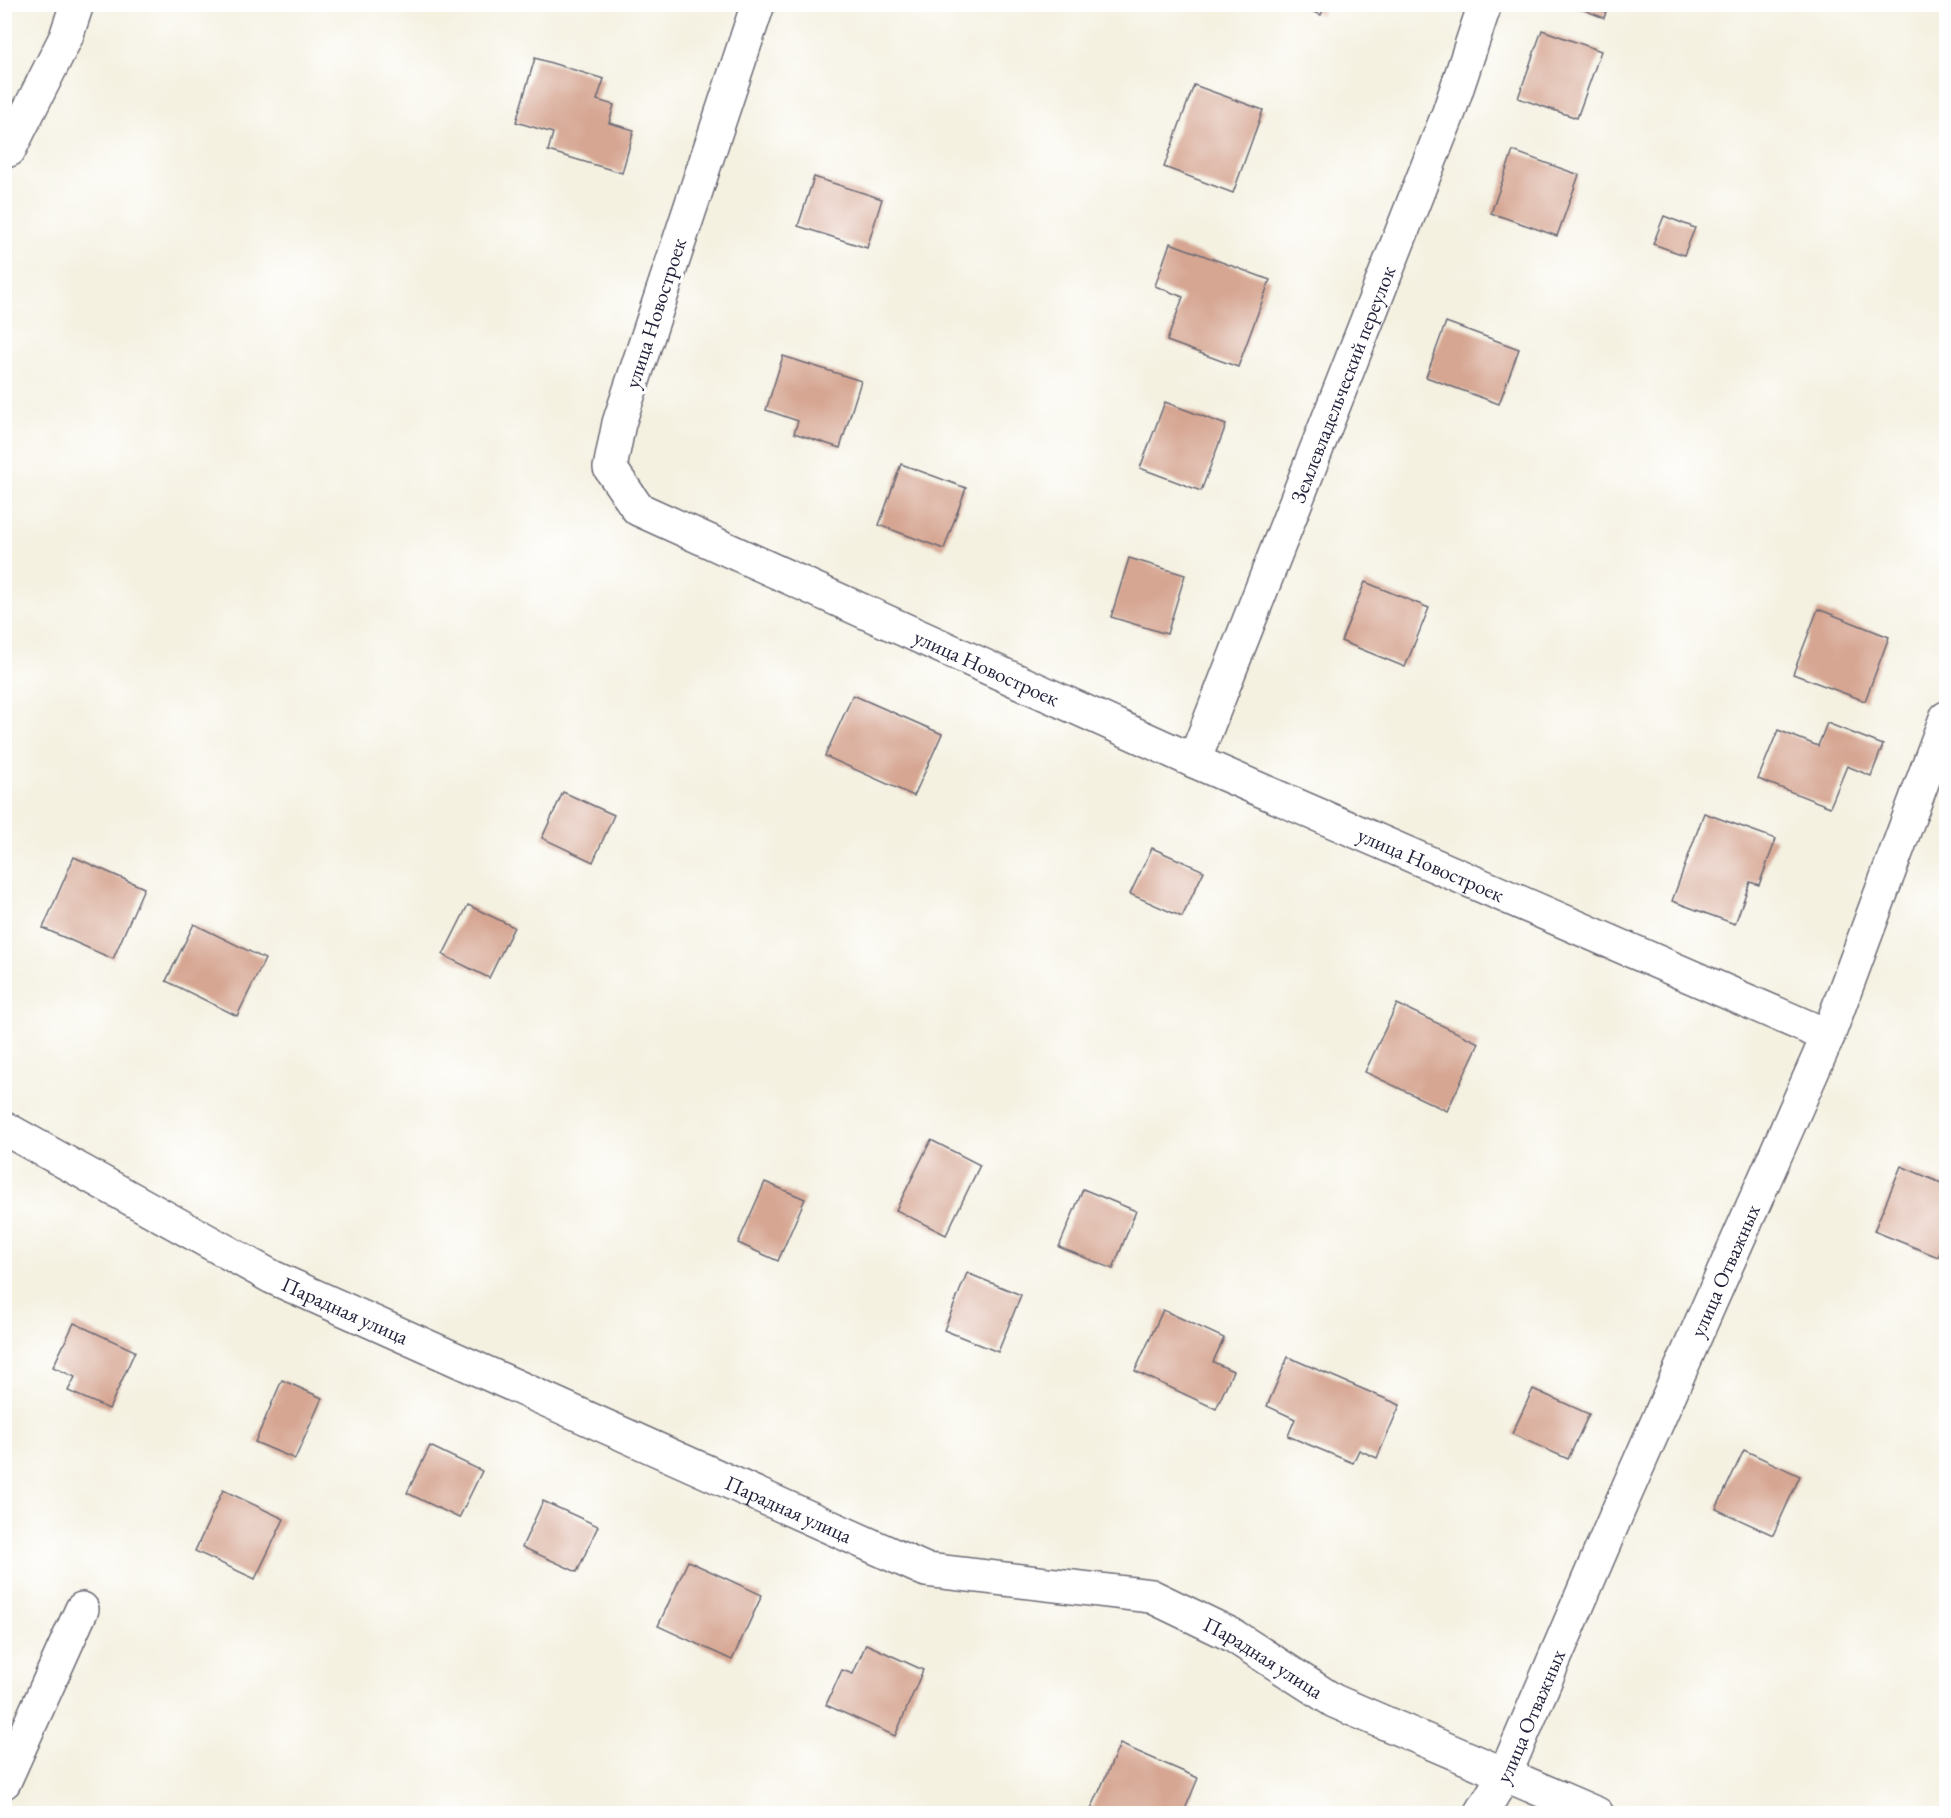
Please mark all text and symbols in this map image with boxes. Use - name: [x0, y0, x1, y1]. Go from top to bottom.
- street label: улица Новостроек: [618, 234, 692, 392]
- street label: Землевладельческий переулок: [1283, 262, 1401, 506]
- street label: улица Новостроек: [910, 622, 1064, 712]
- street label: улица Новостроек: [1354, 820, 1508, 907]
- street label: улица Отважных: [1683, 1200, 1766, 1341]
- street label: Парадная улица: [278, 1270, 414, 1350]
- street label: Парадная улица: [721, 1468, 857, 1549]
- street label: Парадная улица: [1199, 1610, 1329, 1704]
- street label: улица Отважных: [1489, 1645, 1571, 1788]

